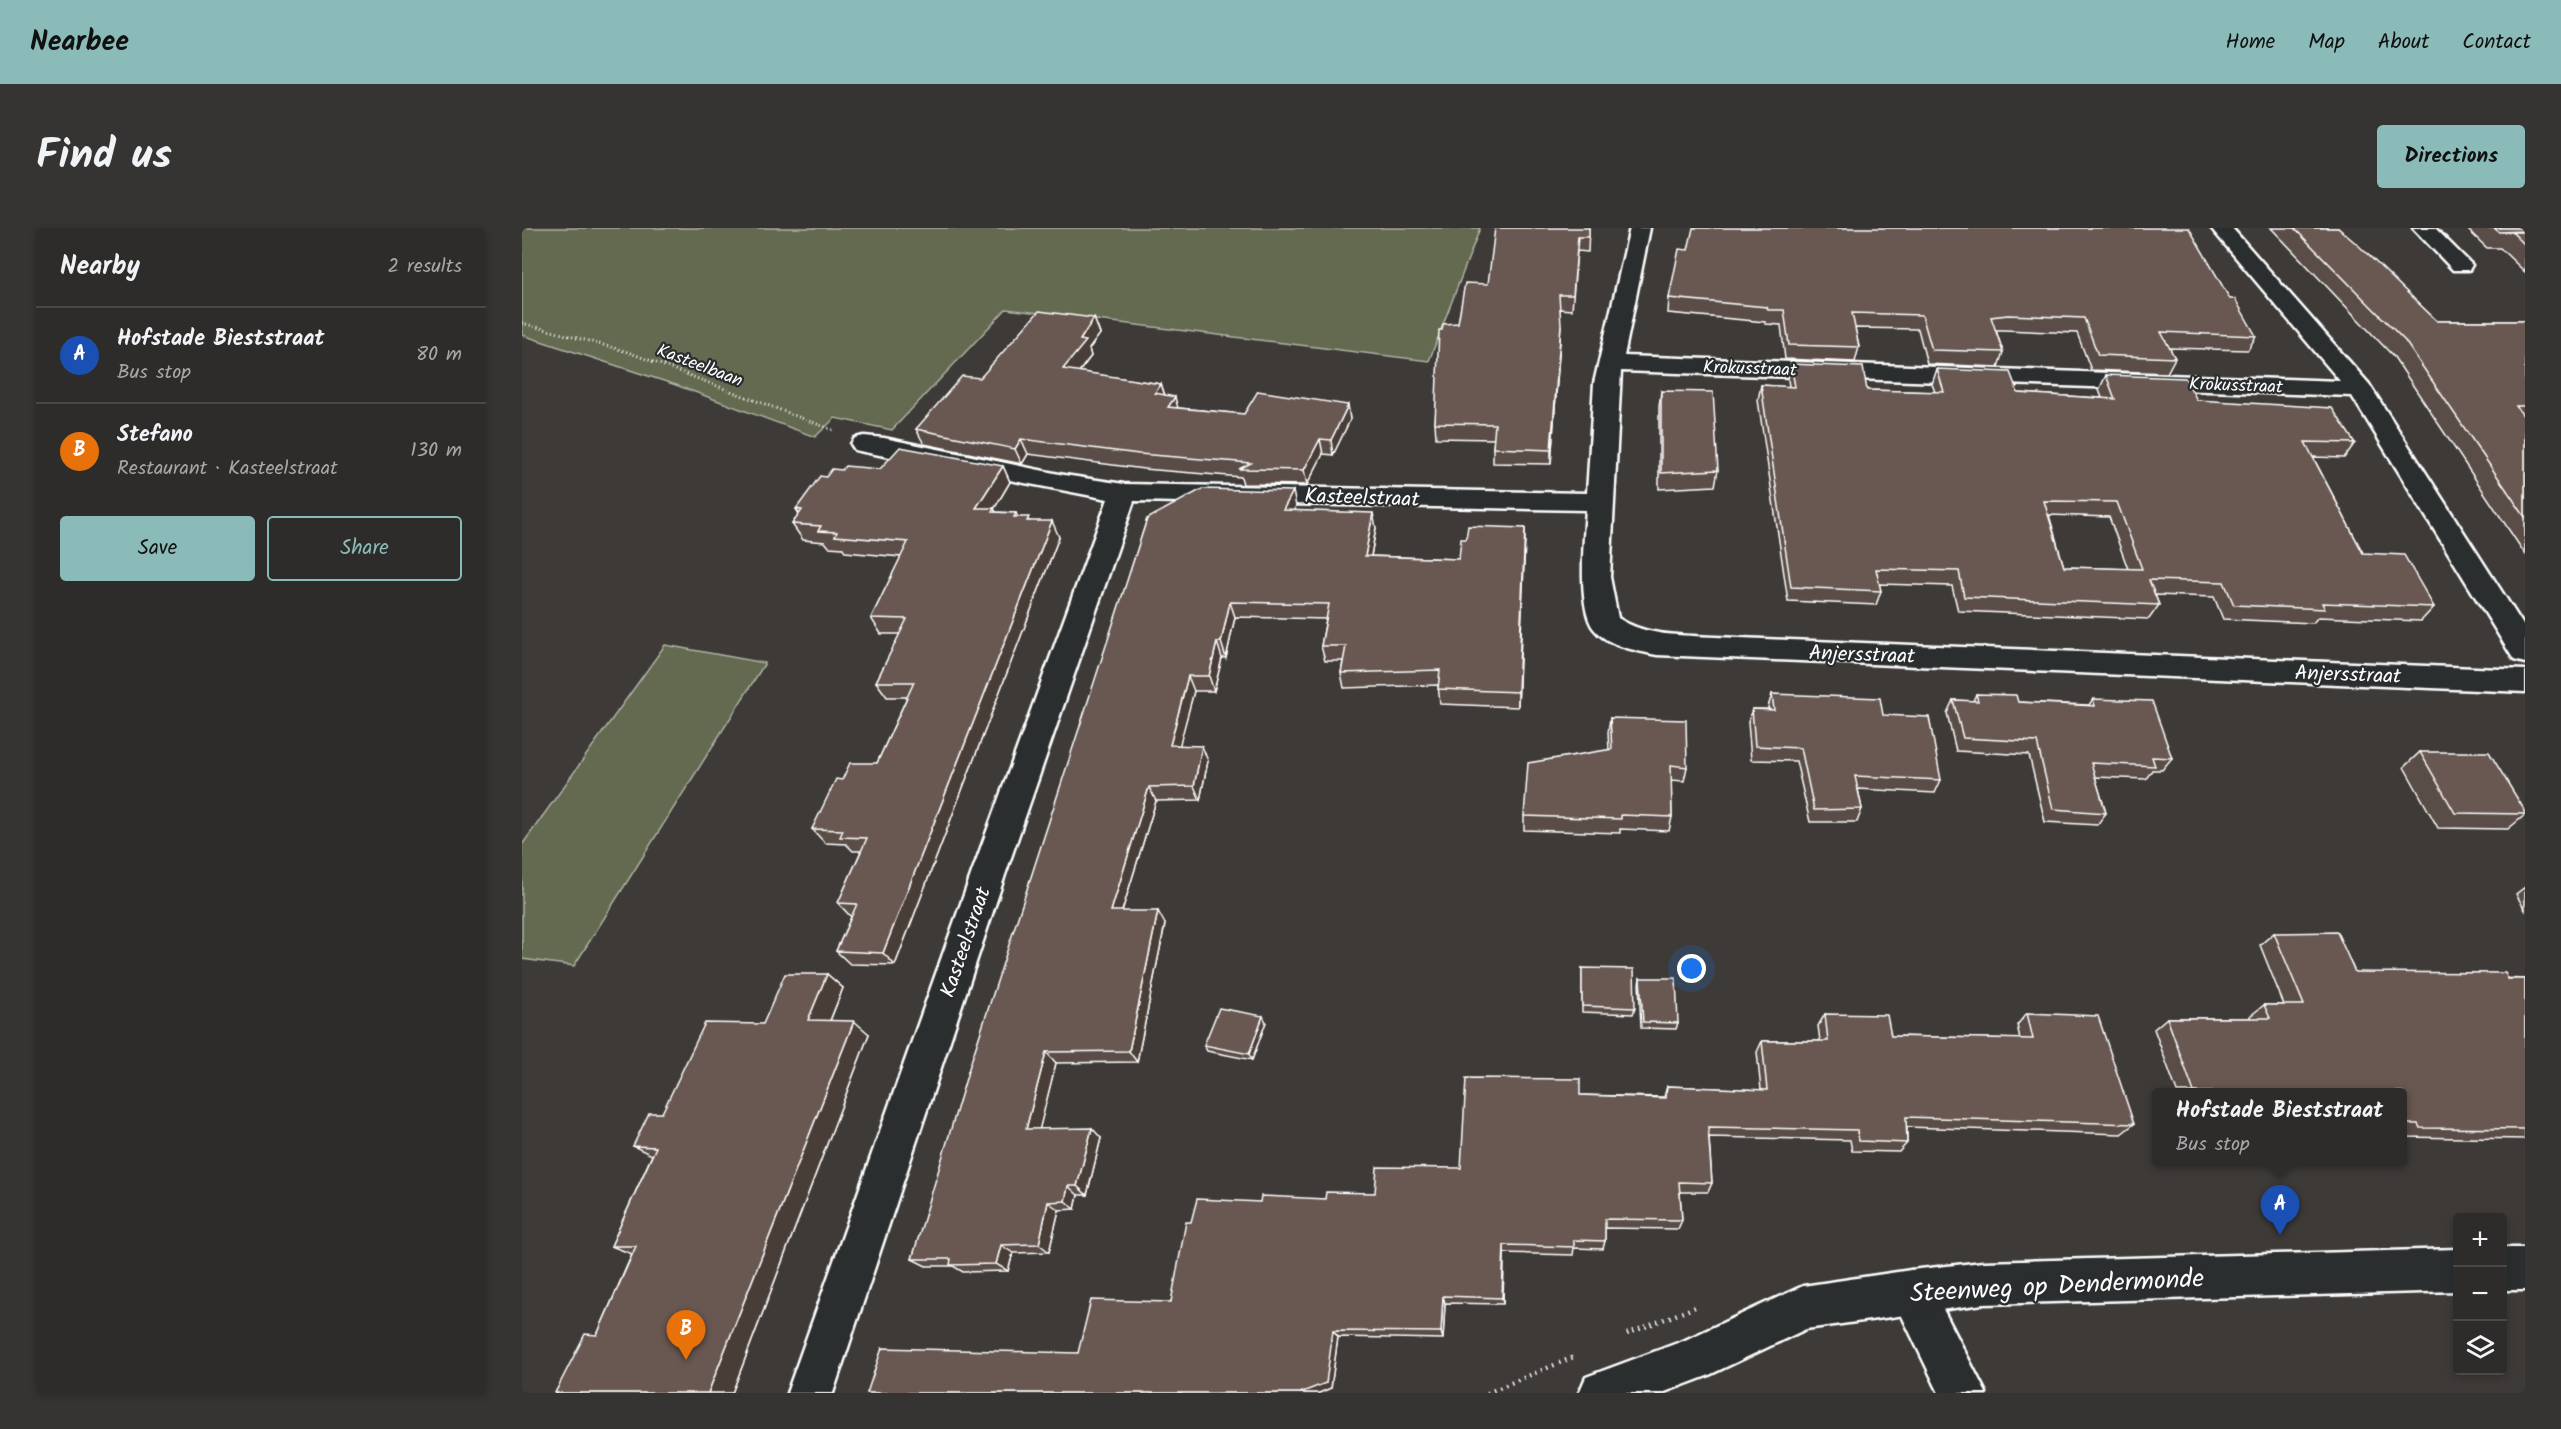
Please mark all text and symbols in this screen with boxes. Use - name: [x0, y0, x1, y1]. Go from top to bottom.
- text: Nearbee: [30, 20, 129, 65]
- text: Home: [2226, 26, 2275, 59]
- text: Map: [2308, 26, 2345, 59]
- text: About: [2378, 26, 2429, 59]
- text: Contact: [2462, 26, 2531, 59]
- text: Find us: [36, 123, 172, 190]
- button: Directions: [2377, 125, 2525, 188]
- text: Nearby: [60, 246, 140, 288]
- text: 2 results: [387, 251, 462, 283]
- text: Hofstade Bieststraat: [117, 322, 324, 357]
- street label: Kasteelbaan: [652, 337, 747, 396]
- text: A: [73, 339, 86, 371]
- text: 80 m: [416, 339, 462, 371]
- street label: Krokusstraat: [1702, 353, 1798, 386]
- text: Bus stop: [117, 357, 191, 389]
- street label: Krokusstraat: [2188, 370, 2284, 403]
- text: Stefano: [117, 418, 193, 453]
- text: B: [73, 435, 86, 467]
- text: 130 m: [410, 435, 462, 467]
- text: Restaurant · Kasteelstraat: [117, 453, 338, 485]
- street label: Kasteelstraat: [1304, 480, 1421, 517]
- button: Save: [60, 516, 255, 581]
- button: Share: [267, 516, 462, 581]
- street label: Anjersstraat: [1808, 637, 1917, 674]
- street label: Anjersstraat: [2294, 657, 2403, 694]
- street label: Kasteelstraat: [932, 882, 1001, 1002]
- your location: [1677, 954, 1706, 983]
- popup: [2152, 1088, 2407, 1166]
- text: Hofstade Bieststraat: [2176, 1094, 2383, 1129]
- text: Bus stop: [2176, 1129, 2250, 1161]
- pin: A: [2260, 1186, 2300, 1235]
- map controls: [2453, 1213, 2507, 1375]
- button: +: [2453, 1213, 2507, 1267]
- street label: Steenweg op Dendermonde: [1909, 1258, 2205, 1316]
- button: −: [2453, 1267, 2507, 1321]
- pin: B: [666, 1310, 706, 1360]
- button: layers: [2453, 1321, 2507, 1375]

